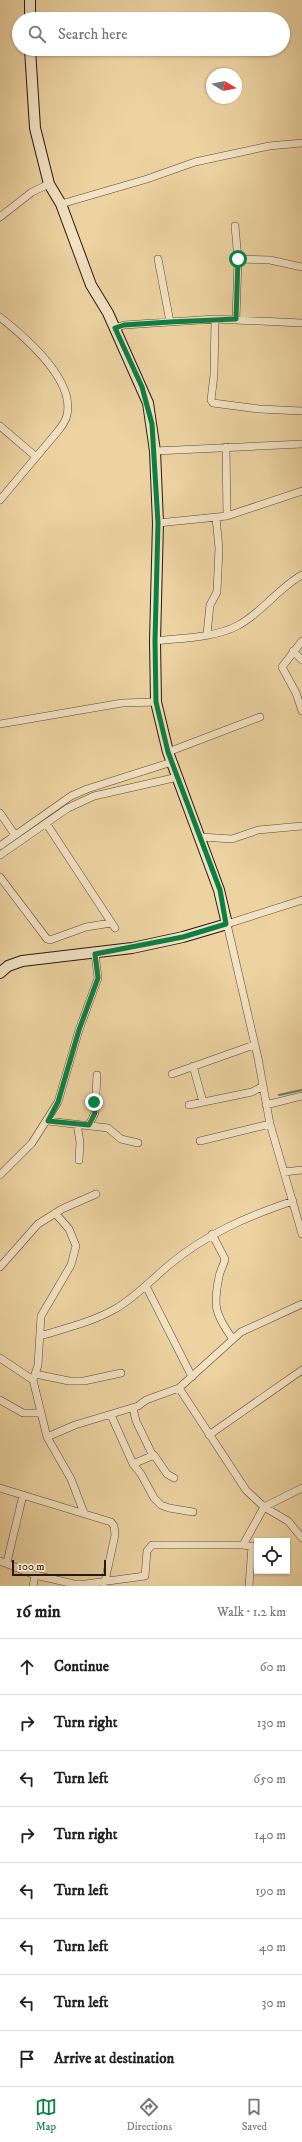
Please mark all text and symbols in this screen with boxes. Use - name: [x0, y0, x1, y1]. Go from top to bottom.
- search box: [12, 12, 290, 56]
- icon: search: [26, 23, 48, 45]
- text: Search here: [58, 25, 127, 44]
- north arrow: [206, 68, 242, 104]
- route start: [229, 250, 247, 268]
- route end: [85, 1093, 103, 1111]
- map controls: [254, 1538, 290, 1574]
- button: locate: [254, 1538, 290, 1574]
- scale bar: [12, 1558, 106, 1577]
- text: 100 m: [18, 1560, 44, 1574]
- text: 16 min: [16, 1601, 61, 1623]
- text: Walk · 1.2 km: [217, 1604, 286, 1620]
- icon: ahead: [16, 1656, 38, 1678]
- text: Continue: [54, 1657, 109, 1676]
- text: 60 m: [260, 1659, 286, 1675]
- icon: right: [16, 1712, 38, 1734]
- text: Turn right: [54, 1713, 117, 1732]
- text: 130 m: [257, 1715, 286, 1731]
- icon: left: [16, 1768, 38, 1790]
- text: Turn left: [54, 1769, 108, 1788]
- text: 650 m: [253, 1771, 286, 1787]
- icon: right: [16, 1824, 38, 1846]
- text: Turn right: [54, 1825, 117, 1844]
- text: 140 m: [254, 1827, 286, 1843]
- icon: left: [16, 1880, 38, 1902]
- text: Turn left: [54, 1881, 108, 1900]
- text: 190 m: [255, 1883, 286, 1899]
- icon: left: [16, 1936, 38, 1958]
- text: Turn left: [54, 1937, 108, 1956]
- text: 40 m: [259, 1939, 286, 1955]
- icon: left: [16, 1992, 38, 2014]
- text: Turn left: [54, 1993, 108, 2012]
- text: 30 m: [262, 1995, 286, 2011]
- icon: arrive: [16, 2048, 38, 2070]
- text: Arrive at destination: [54, 2049, 174, 2068]
- tab: Map: [35, 2096, 57, 2134]
- tab: Directions: [127, 2096, 172, 2134]
- tab: Saved: [242, 2096, 267, 2134]

